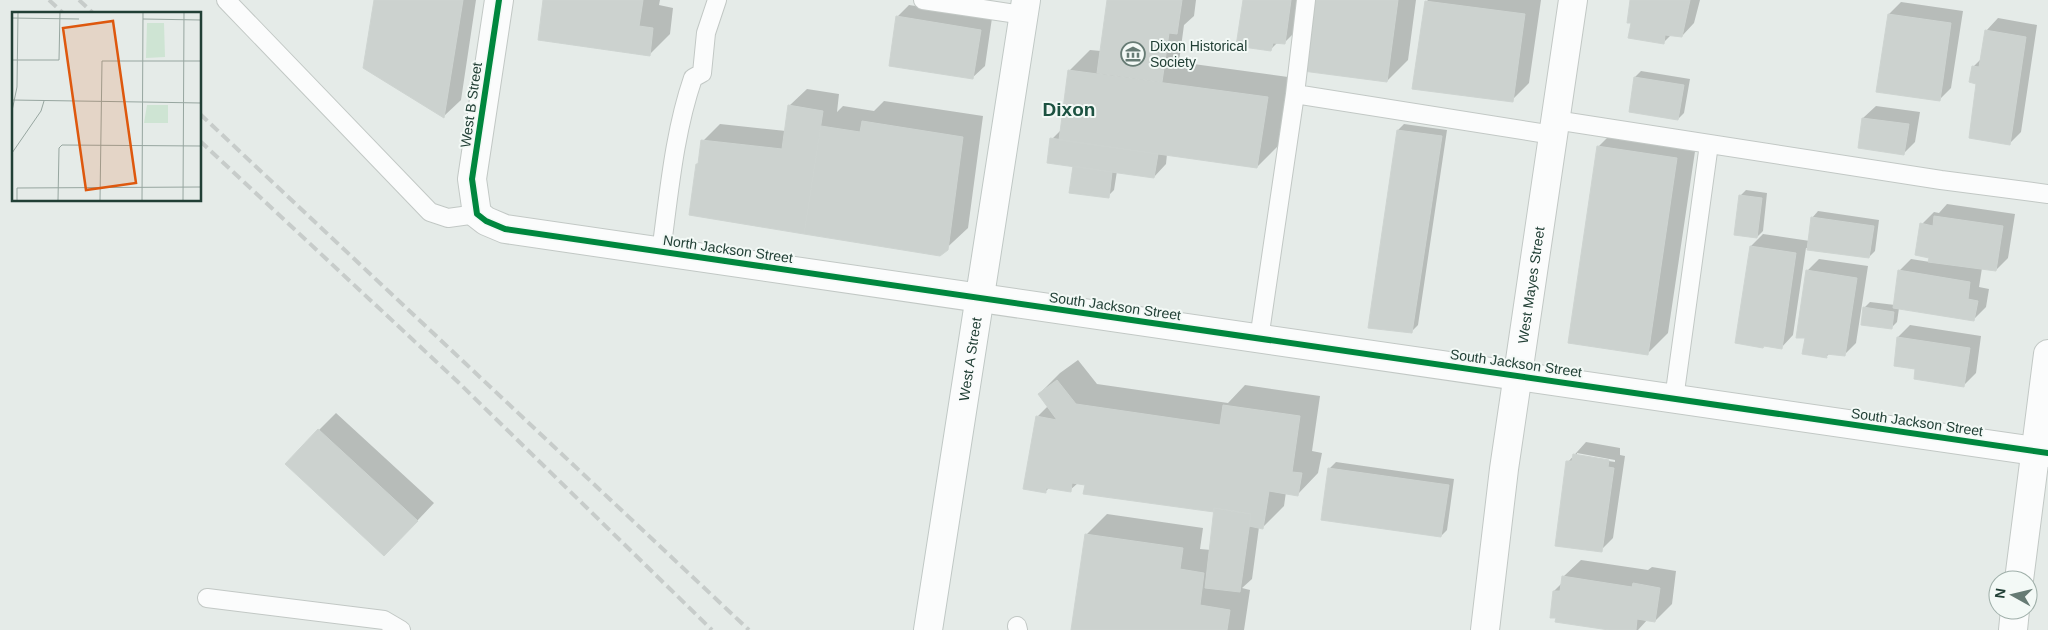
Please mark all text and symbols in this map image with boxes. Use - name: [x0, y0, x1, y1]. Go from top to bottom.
- inset map: [12, 12, 201, 201]
- place label: Dixon Historical Society: [1150, 38, 1247, 70]
- museum icon: Dixon Historical Society: [1120, 41, 1146, 67]
- street label: West B Street: [457, 61, 485, 149]
- district label: Dixon: [1043, 99, 1095, 120]
- street label: West Mayes Street: [1515, 225, 1548, 345]
- street label: North Jackson Street: [662, 232, 794, 266]
- street label: South Jackson Street: [1048, 289, 1182, 323]
- street label: West A Street: [956, 316, 985, 402]
- street label: South Jackson Street: [1449, 346, 1583, 380]
- street label: South Jackson Street: [1850, 405, 1984, 439]
- north arrow: [1988, 570, 2038, 620]
- text: N: [1991, 587, 2009, 599]

